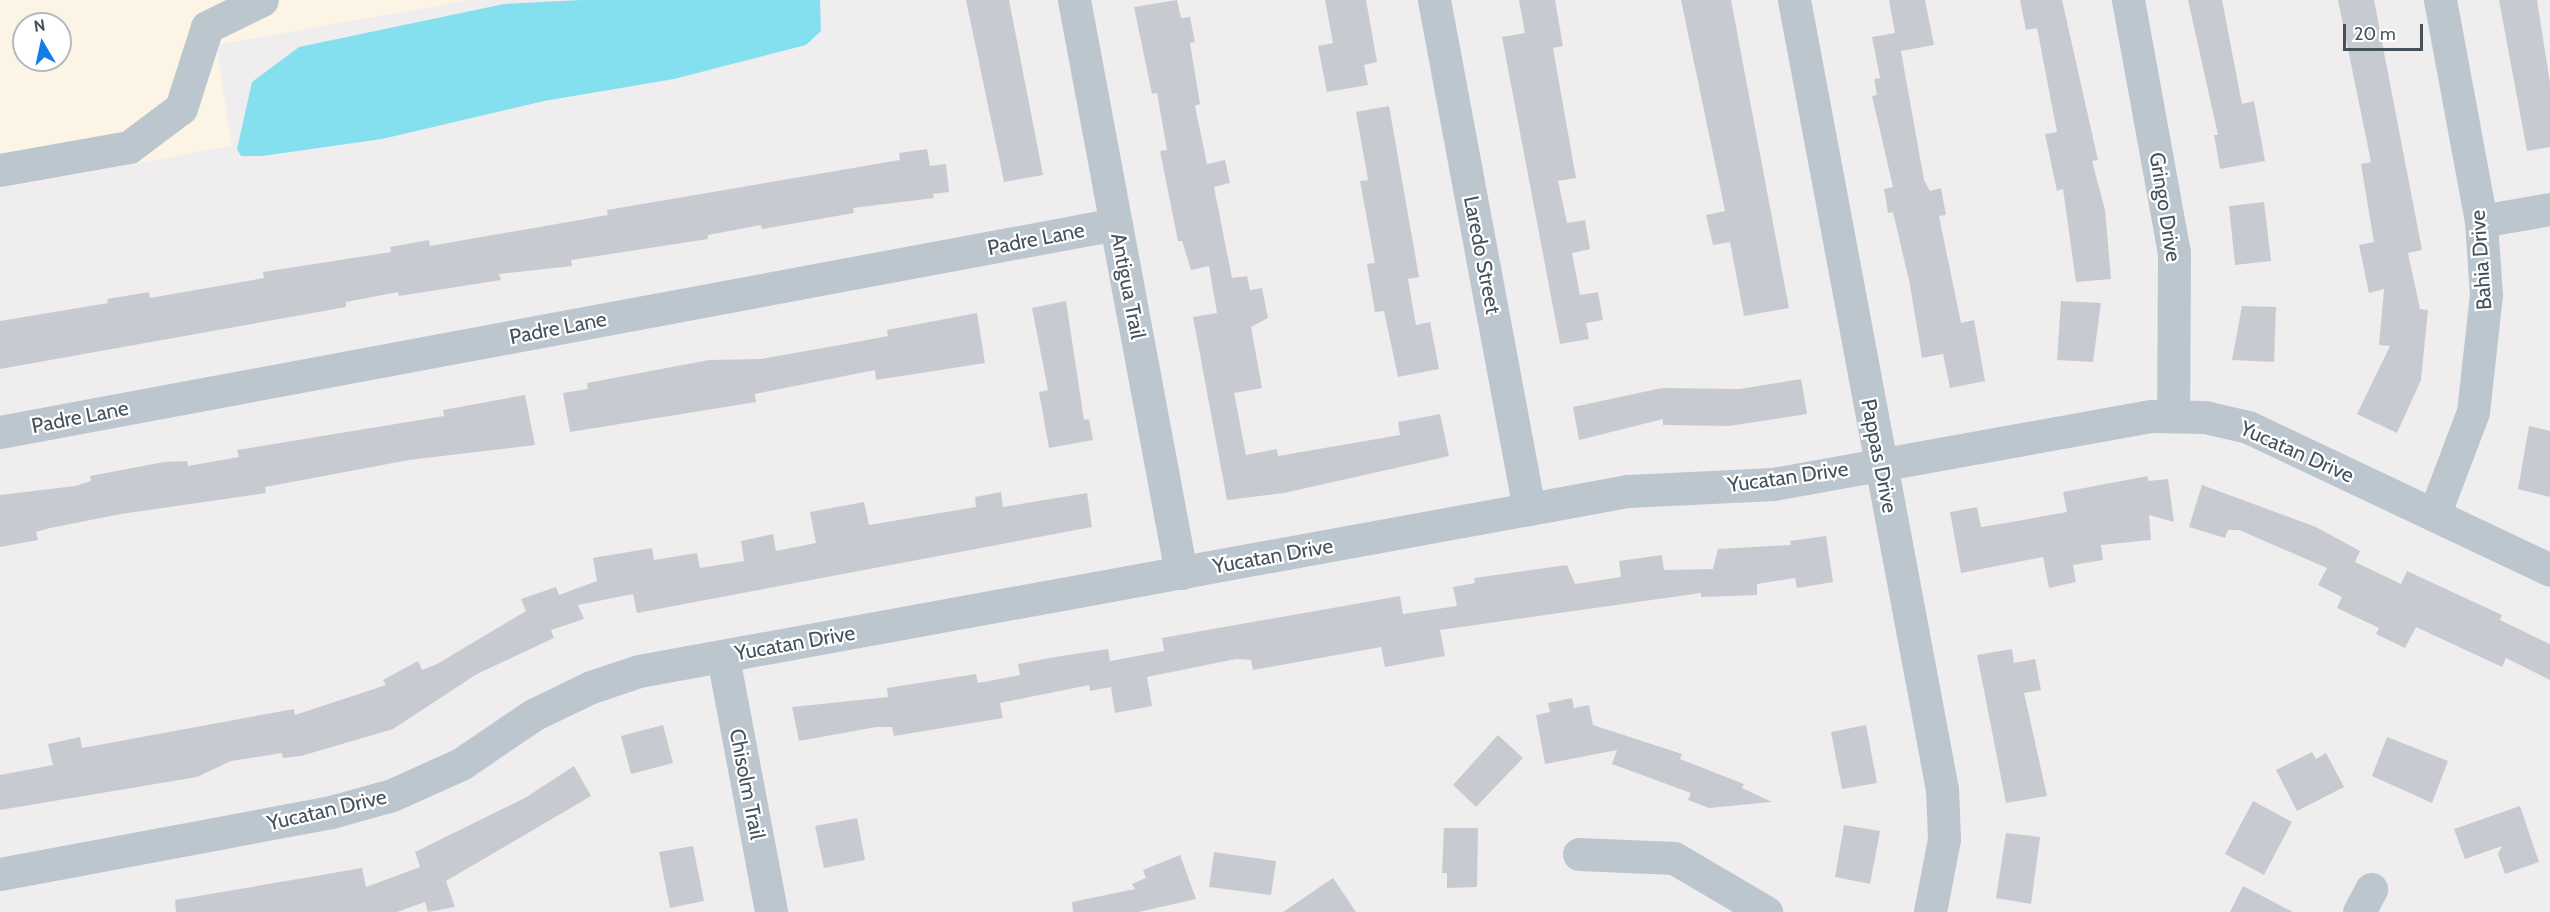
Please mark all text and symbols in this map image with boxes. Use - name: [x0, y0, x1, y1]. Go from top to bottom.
- north arrow: [12, 12, 72, 72]
- scale bar: [2346, 12, 2426, 50]
- text: N: [32, 15, 46, 36]
- text: 20 m: [2354, 23, 2396, 45]
- street label: Gringo Drive: [2144, 150, 2186, 264]
- street label: Laredo Street: [1458, 194, 1506, 316]
- street label: Bahia Drive: [2465, 209, 2497, 311]
- street label: Padre Lane: [985, 217, 1087, 261]
- street label: Antigua Trail: [1105, 231, 1151, 341]
- street label: Padre Lane: [507, 306, 609, 350]
- street label: Padre Lane: [29, 395, 131, 439]
- street label: Pappas Drive: [1856, 397, 1902, 515]
- street label: Yucatan Drive: [2236, 416, 2358, 488]
- street label: Yucatan Drive: [1726, 456, 1850, 498]
- street label: Yucatan Drive: [1211, 533, 1335, 579]
- street label: Yucatan Drive: [733, 620, 857, 666]
- street label: Chisolm Trail: [724, 726, 770, 842]
- street label: Yucatan Drive: [265, 784, 389, 836]

